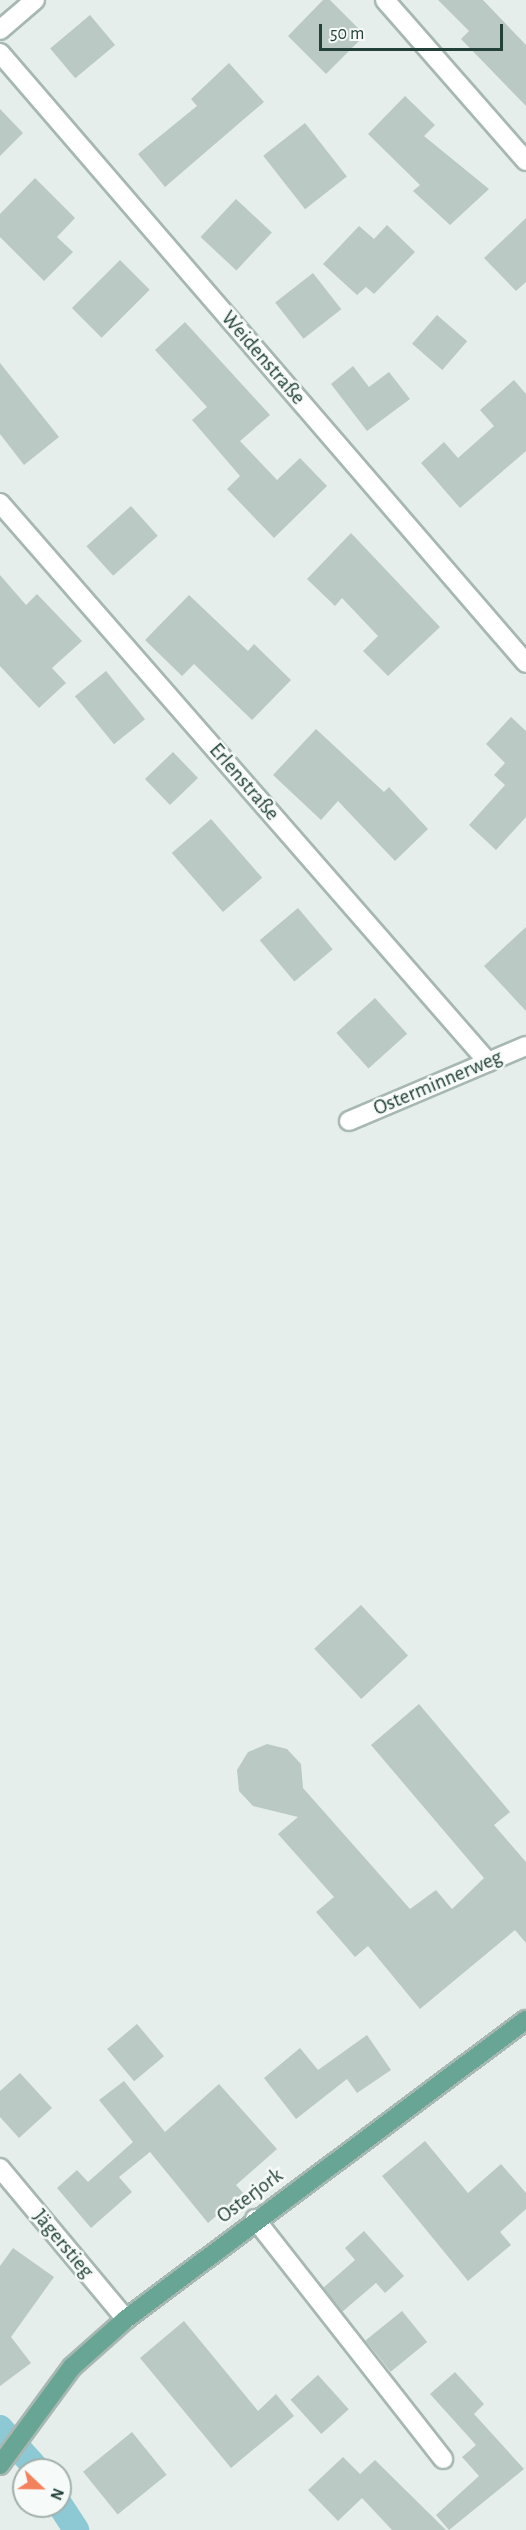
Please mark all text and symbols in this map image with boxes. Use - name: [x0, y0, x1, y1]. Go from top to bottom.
- scale bar: [322, 12, 506, 50]
- text: 50 m: [330, 25, 364, 43]
- street label: Weidenstraße: [215, 306, 311, 410]
- street label: Erlenstraße: [203, 738, 285, 826]
- street label: Osterminnerweg: [370, 1045, 506, 1121]
- street label: Osterjork: [212, 2163, 288, 2229]
- street label: Jägerstieg: [27, 2205, 99, 2283]
- north arrow: [12, 2458, 72, 2518]
- text: N: [47, 2486, 66, 2502]

